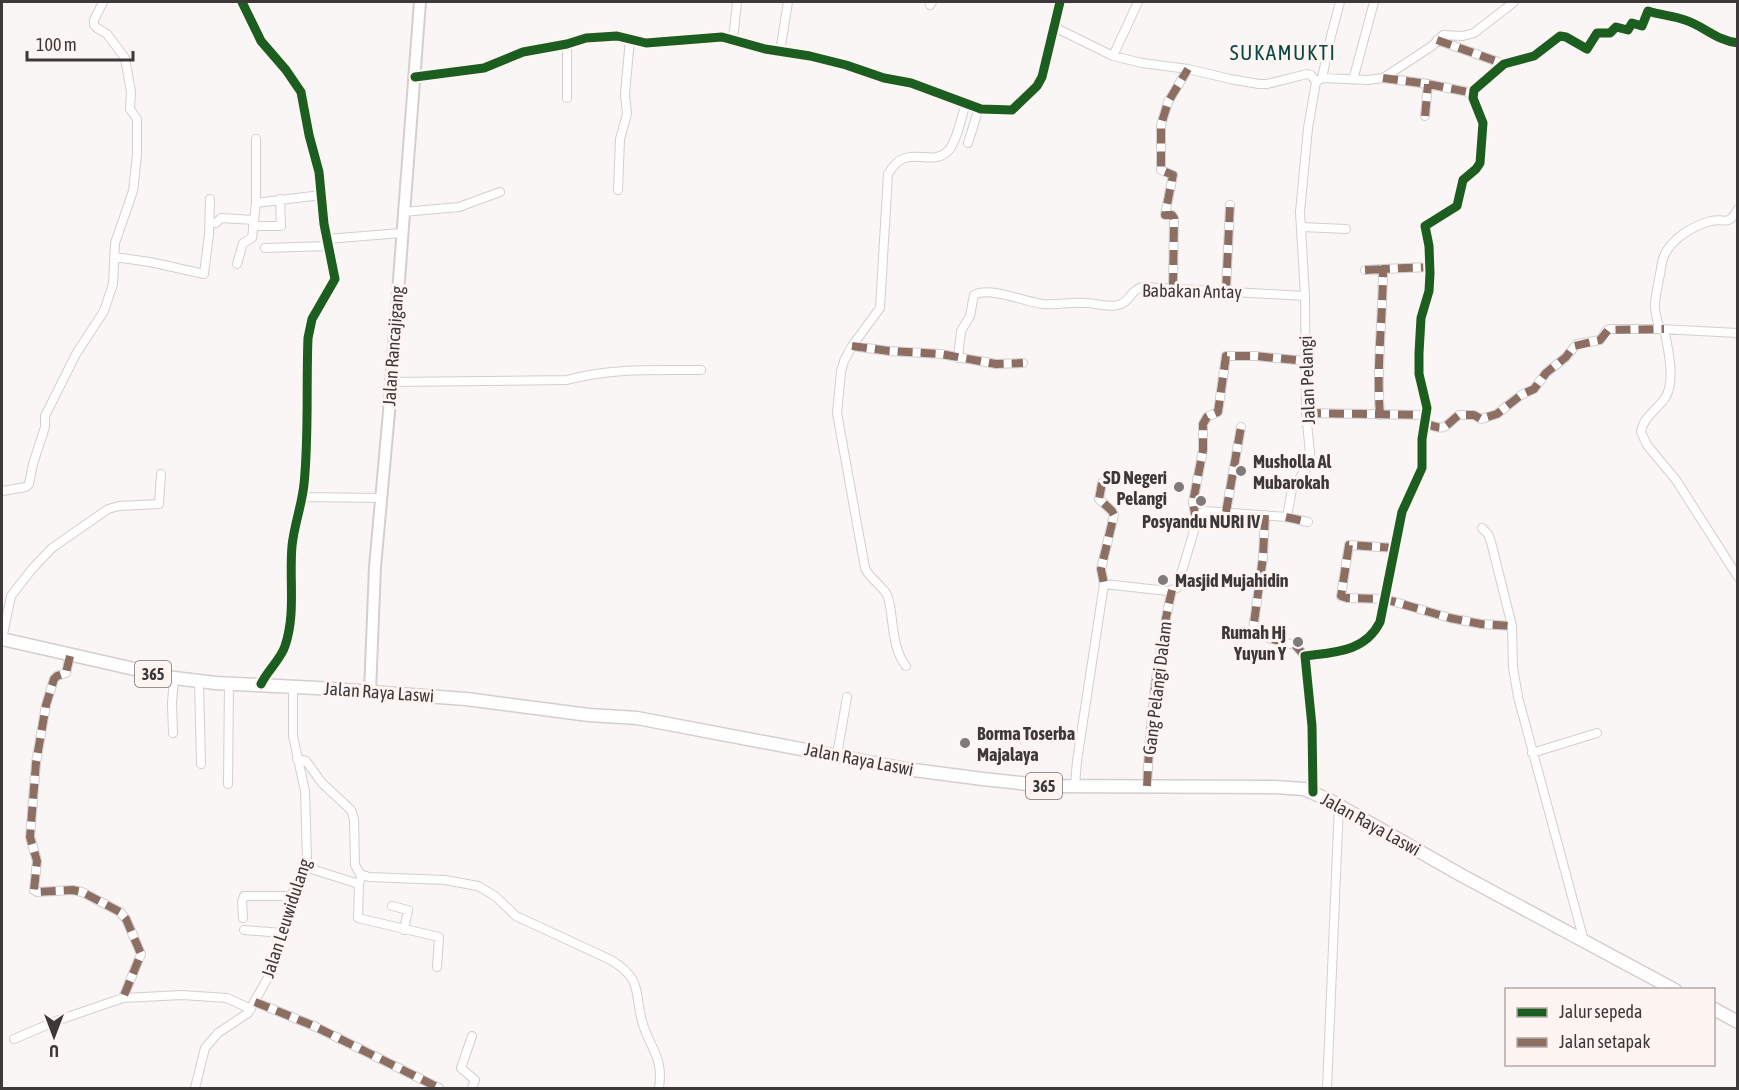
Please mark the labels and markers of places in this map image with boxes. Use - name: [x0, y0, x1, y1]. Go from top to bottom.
- place label: Musholla Al Mubarokah: [1253, 451, 1331, 493]
- marker: Musholla Al Mubarokah: [1234, 464, 1248, 478]
- place label: SD Negeri Pelangi: [1103, 467, 1167, 509]
- marker: SD Negeri Pelangi: [1172, 480, 1186, 494]
- marker: Posyandu NURI IV: [1194, 494, 1208, 508]
- place label: Posyandu NURI IV: [1142, 511, 1260, 532]
- place label: Masjid Mujahidin: [1175, 570, 1289, 591]
- marker: Masjid Mujahidin: [1156, 573, 1170, 587]
- place label: Rumah Hj Yuyun Y: [1221, 622, 1287, 664]
- marker: Rumah Hj Yuyun Y: [1291, 635, 1305, 649]
- place label: Borma Toserba Majalaya: [977, 723, 1075, 765]
- marker: Borma Toserba Majalaya: [958, 736, 972, 750]

